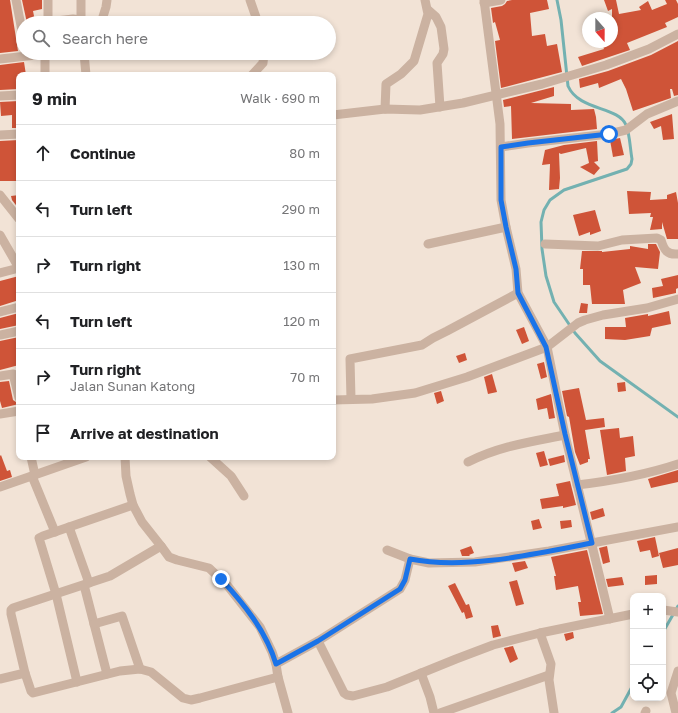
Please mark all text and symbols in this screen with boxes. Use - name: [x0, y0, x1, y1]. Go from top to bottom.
- north arrow: [582, 12, 618, 48]
- search box: [16, 16, 336, 60]
- icon: search: [30, 27, 52, 49]
- text: Search here: [62, 29, 148, 47]
- text: 9 min: [32, 88, 77, 109]
- text: Walk · 690 m: [240, 90, 320, 106]
- route start: [600, 125, 618, 143]
- icon: ahead: [32, 142, 54, 164]
- text: Continue: [70, 144, 136, 162]
- text: 80 m: [289, 145, 320, 161]
- icon: left: [32, 198, 54, 220]
- text: Turn left: [70, 200, 132, 218]
- text: 290 m: [282, 201, 320, 217]
- icon: right: [32, 254, 54, 276]
- text: Turn right: [70, 256, 141, 274]
- text: 130 m: [283, 257, 320, 273]
- icon: left: [32, 310, 54, 332]
- text: Turn left: [70, 312, 132, 330]
- text: 120 m: [283, 313, 320, 329]
- text: Turn right: [70, 360, 141, 378]
- icon: right: [32, 366, 54, 388]
- text: 70 m: [290, 369, 320, 385]
- text: Jalan Sunan Katong: [70, 378, 195, 394]
- icon: arrive: [32, 422, 54, 444]
- text: Arrive at destination: [70, 424, 219, 442]
- route end: [212, 570, 230, 588]
- map controls: [630, 593, 666, 701]
- button: +: [630, 593, 666, 629]
- button: −: [630, 629, 666, 665]
- button: locate: [630, 665, 666, 701]

